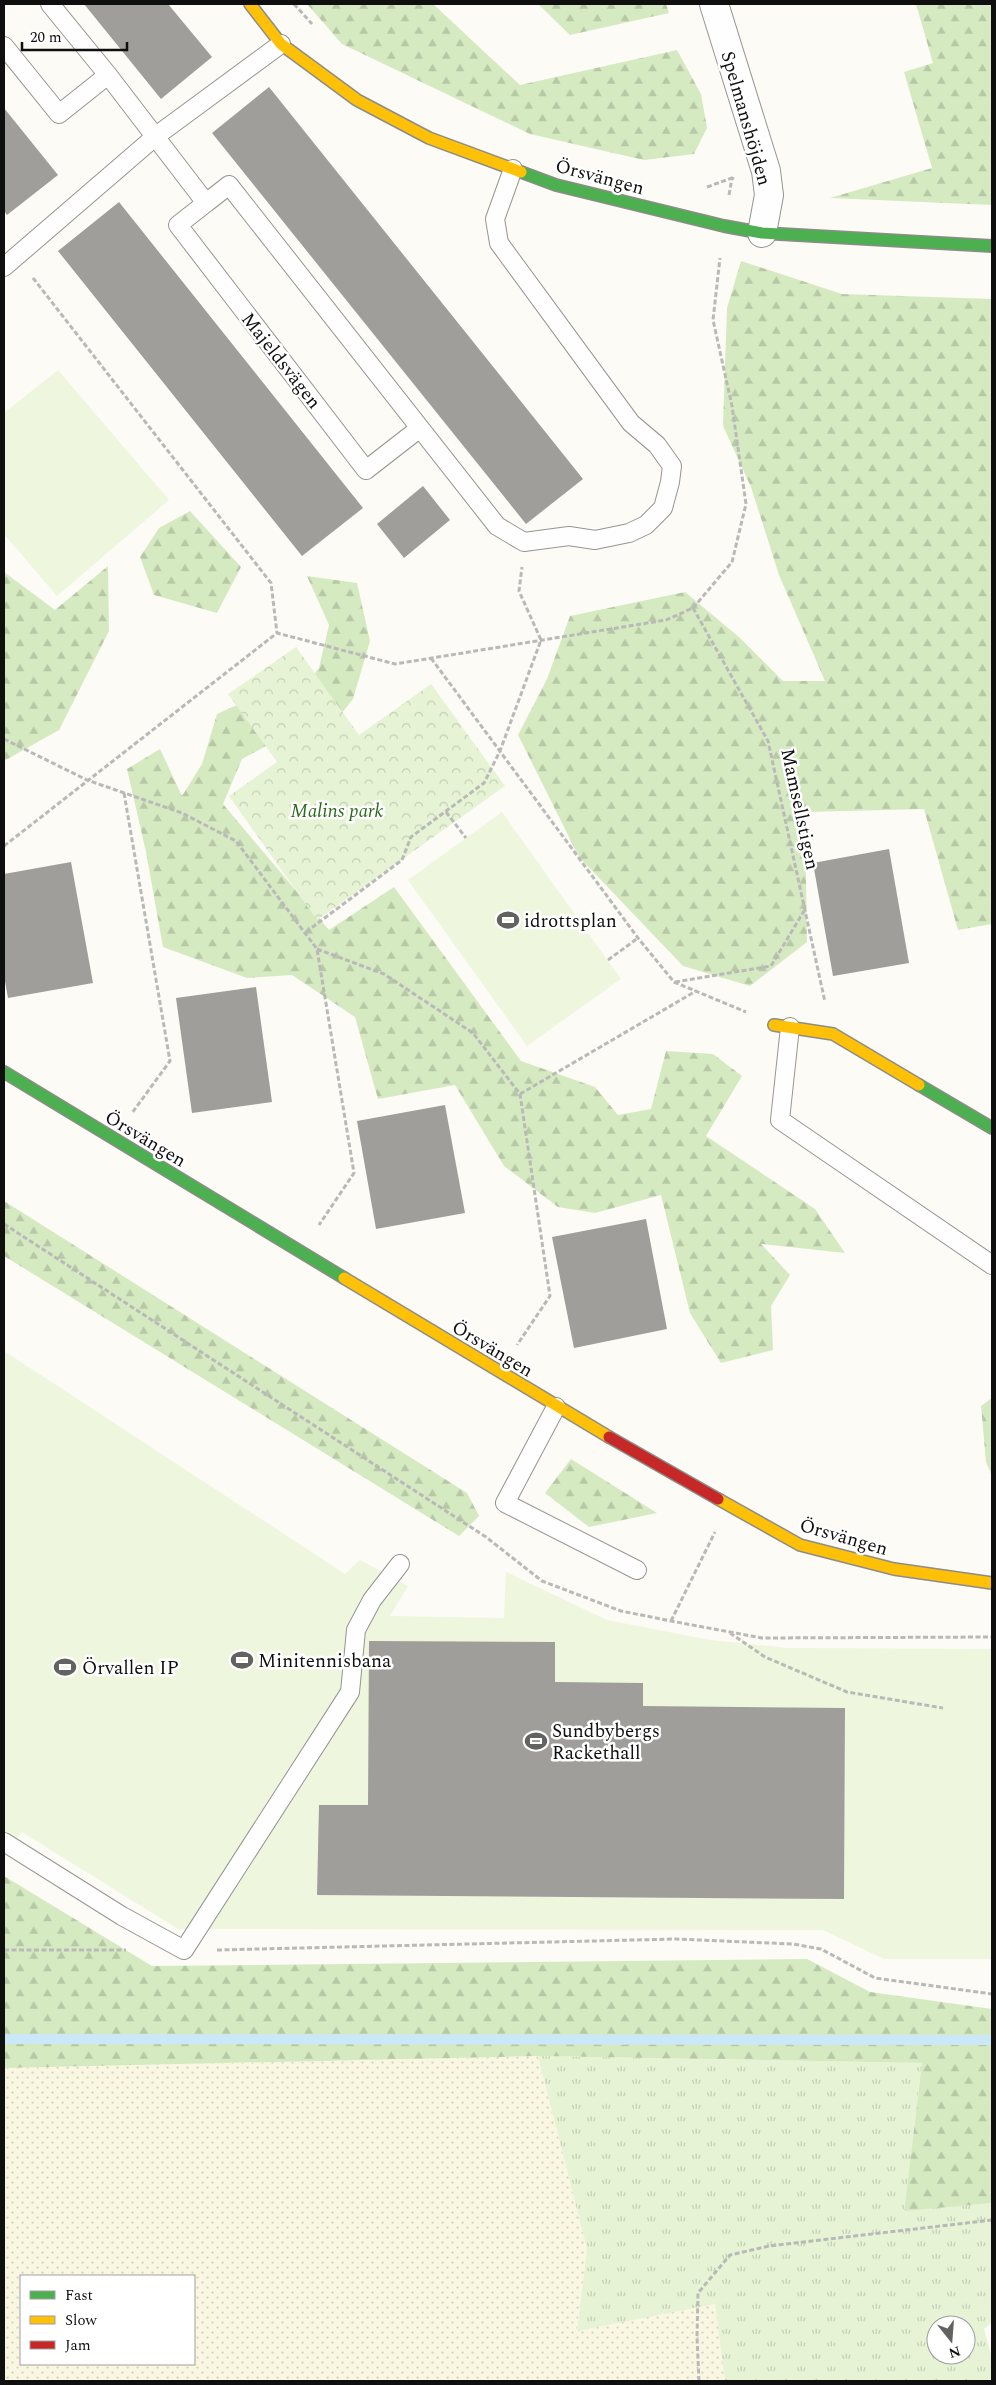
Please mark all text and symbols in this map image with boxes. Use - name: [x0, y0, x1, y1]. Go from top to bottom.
- scale bar: [22, 20, 128, 52]
- text: 20 m: [30, 26, 62, 49]
- street label: Spelmanshöjden: [713, 48, 779, 189]
- street label: Örsvängen: [552, 152, 647, 203]
- street label: Majeldsvägen: [234, 306, 328, 415]
- street label: Mamsellstigen: [773, 746, 827, 873]
- park label: Malins park: [291, 797, 384, 826]
- sports icon: idrottsplan: [495, 907, 521, 933]
- place label: idrottsplan: [524, 907, 617, 936]
- street label: Örsvängen: [99, 1103, 192, 1175]
- street label: Örsvängen: [446, 1313, 539, 1385]
- street label: Örsvängen: [796, 1511, 891, 1564]
- sports icon: Minitennisbana: [229, 1647, 255, 1673]
- place label: Minitennisbana: [258, 1647, 392, 1676]
- sports icon: Örvallen IP: [52, 1654, 78, 1680]
- place label: Örvallen IP: [82, 1654, 179, 1683]
- place label: Sundbybergs Rackethall: [552, 1717, 660, 1768]
- sports icon: Sundbybergs Rackethall: [523, 1728, 549, 1754]
- legend: [20, 2275, 195, 2365]
- text: Fast: [65, 2284, 93, 2307]
- text: Slow: [65, 2309, 97, 2332]
- north arrow: [926, 2315, 976, 2365]
- text: Jam: [65, 2334, 91, 2357]
- text: N: [946, 2340, 963, 2364]

